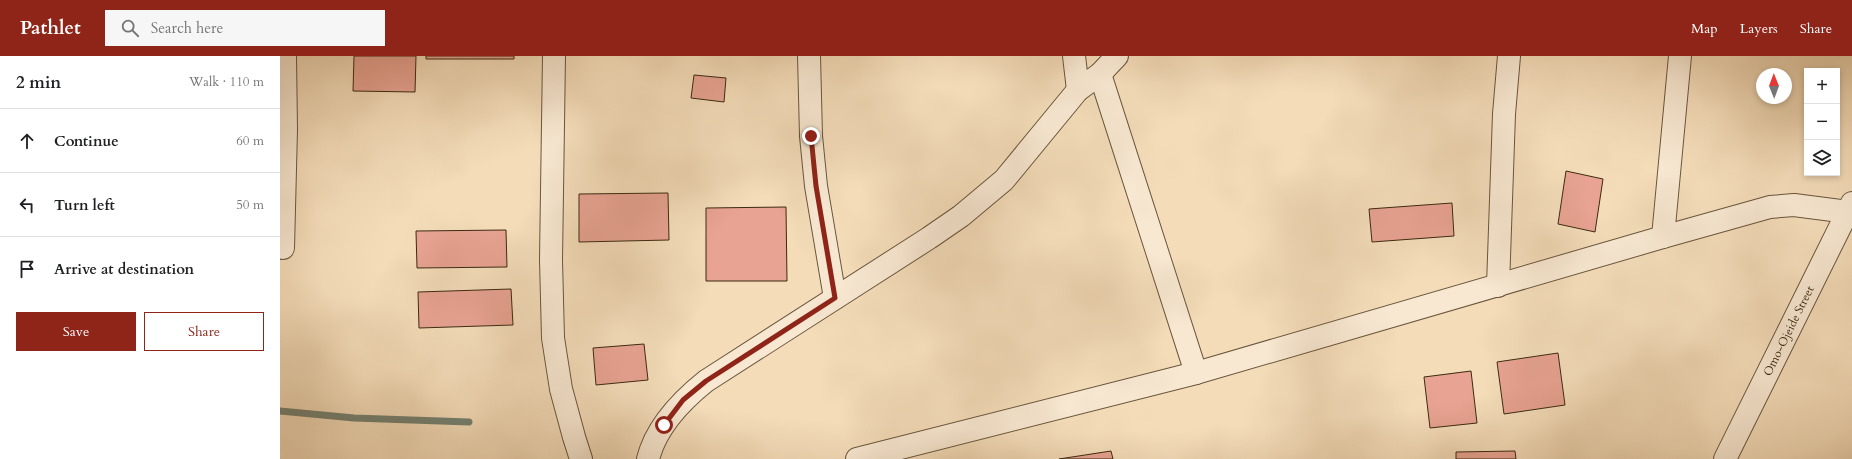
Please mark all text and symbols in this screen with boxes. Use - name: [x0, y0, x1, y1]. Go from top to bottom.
- search box: [105, 10, 385, 46]
- text: Pathlet: [20, 15, 81, 41]
- icon: search: [119, 17, 141, 39]
- text: Search here: [151, 18, 223, 38]
- text: Map: [1691, 19, 1718, 38]
- text: Layers: [1740, 19, 1778, 38]
- text: Share: [1800, 19, 1832, 38]
- north arrow: [1756, 68, 1792, 104]
- map controls: [1804, 68, 1840, 176]
- button: +: [1804, 68, 1840, 104]
- text: 2 min: [16, 71, 61, 94]
- text: Walk · 110 m: [189, 73, 264, 91]
- button: −: [1804, 104, 1840, 140]
- route end: [802, 127, 820, 145]
- icon: ahead: [16, 130, 38, 152]
- text: Continue: [54, 131, 119, 151]
- text: 60 m: [236, 132, 264, 150]
- button: layers: [1804, 140, 1840, 176]
- icon: left: [16, 194, 38, 216]
- text: Turn left: [54, 195, 115, 215]
- text: 50 m: [236, 196, 264, 214]
- icon: arrive: [16, 258, 38, 280]
- text: Arrive at destination: [54, 259, 194, 279]
- street label: Omo-Ojeide Street: [1759, 283, 1818, 379]
- button: Save: [16, 312, 136, 351]
- button: Share: [144, 312, 264, 351]
- route start: [655, 416, 673, 434]

